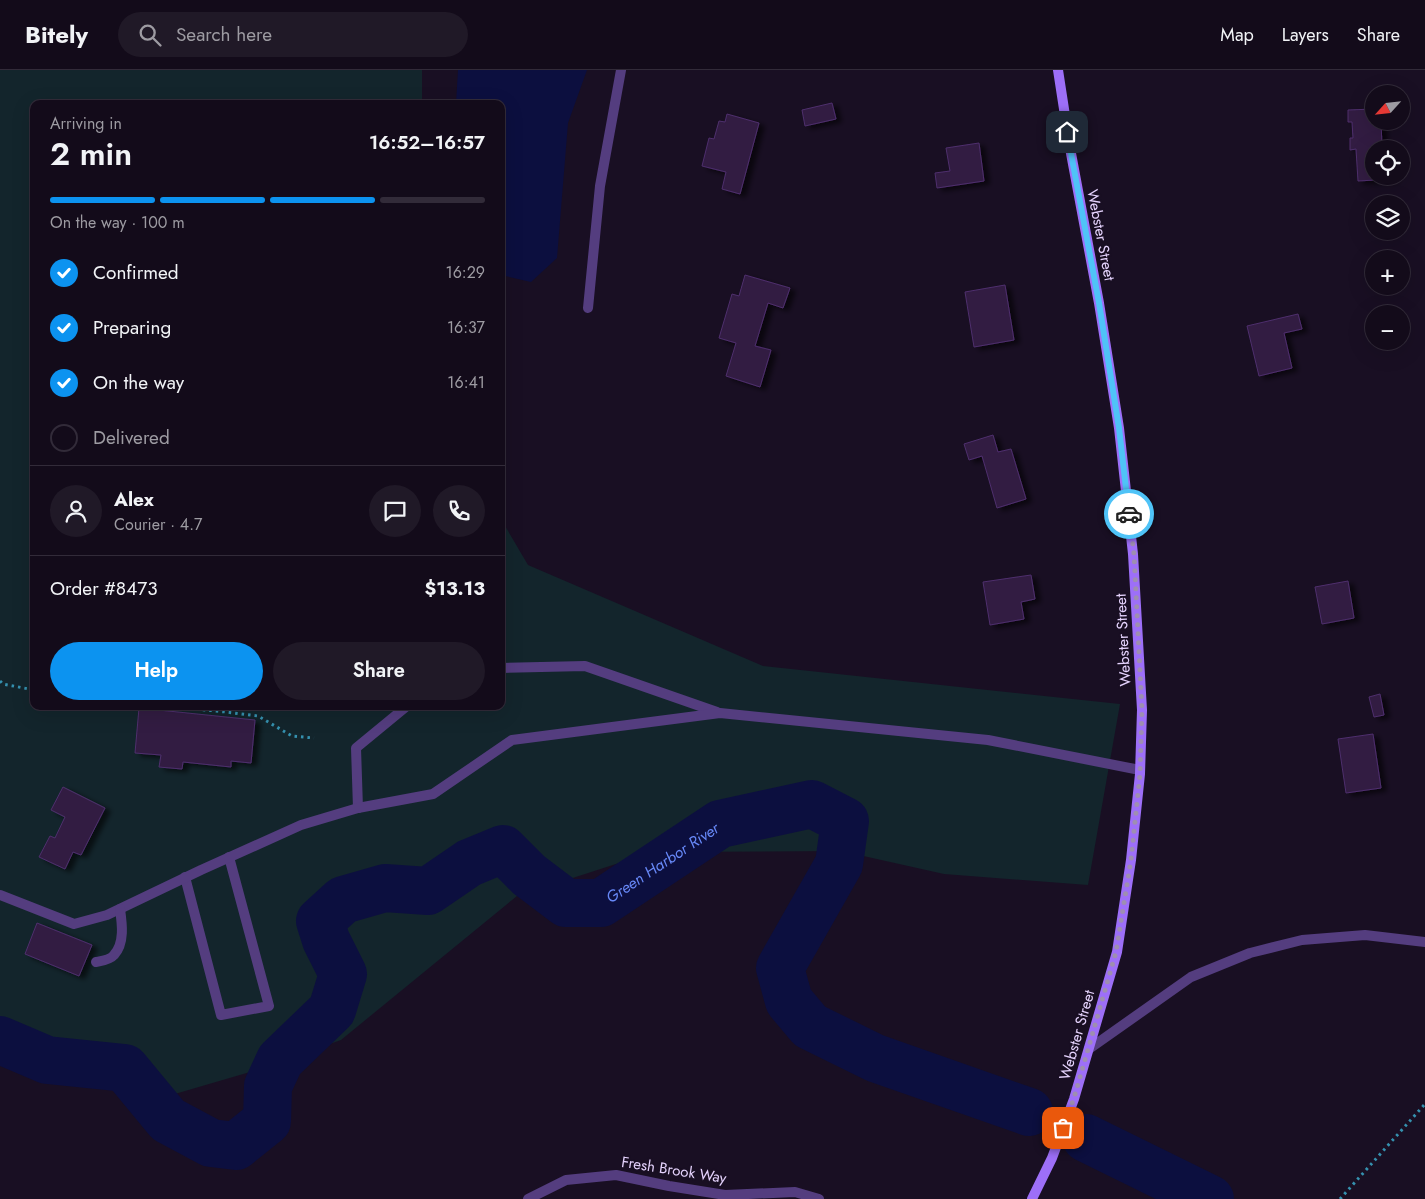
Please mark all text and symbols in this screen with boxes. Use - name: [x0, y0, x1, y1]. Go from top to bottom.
- search box: [118, 12, 468, 57]
- text: Bitely: [25, 17, 88, 52]
- icon: search: [136, 21, 164, 49]
- text: Search here: [176, 21, 272, 48]
- text: Map: [1220, 22, 1254, 48]
- text: Layers: [1282, 22, 1329, 48]
- text: Share: [1357, 22, 1400, 48]
- north arrow: [1365, 85, 1410, 130]
- map controls: [1365, 85, 1410, 350]
- pin: [1046, 111, 1088, 153]
- text: Arriving in: [50, 112, 122, 135]
- icon: home: [1053, 118, 1081, 146]
- text: 16:52–16:57: [369, 129, 485, 156]
- text: 2 min: [50, 131, 132, 177]
- button: locate: [1365, 140, 1410, 185]
- street label: Webster Street: [1081, 187, 1121, 283]
- button: layers: [1365, 195, 1410, 240]
- text: On the way · 100 m: [50, 211, 185, 234]
- button: +: [1365, 250, 1410, 295]
- icon: check: [50, 259, 78, 287]
- text: Confirmed: [93, 259, 179, 286]
- text: 16:29: [445, 261, 485, 284]
- button: −: [1365, 305, 1410, 350]
- icon: check: [50, 314, 78, 342]
- text: Preparing: [93, 314, 171, 341]
- text: 16:37: [447, 316, 485, 339]
- icon: check: [50, 369, 78, 397]
- text: On the way: [93, 369, 184, 396]
- text: 16:41: [447, 371, 485, 394]
- text: Delivered: [93, 424, 170, 451]
- button: person: [50, 485, 102, 537]
- button: chat: [369, 485, 421, 537]
- button: phone: [433, 485, 485, 537]
- text: Alex: [114, 486, 154, 513]
- courier: [1104, 489, 1154, 539]
- icon: car: [1115, 500, 1143, 528]
- text: Courier · 4.7: [114, 513, 202, 536]
- text: Order #8473: [50, 575, 158, 602]
- text: $13.13: [424, 575, 485, 602]
- street label: Webster Street: [1110, 593, 1136, 687]
- button: Help: [50, 642, 263, 700]
- button: Share: [273, 642, 485, 700]
- water label: Green Harbor River: [601, 816, 725, 908]
- street label: Webster Street: [1054, 987, 1100, 1083]
- pin: [1042, 1107, 1084, 1149]
- icon: bag: [1049, 1114, 1077, 1142]
- street label: Fresh Brook Way: [620, 1151, 729, 1189]

